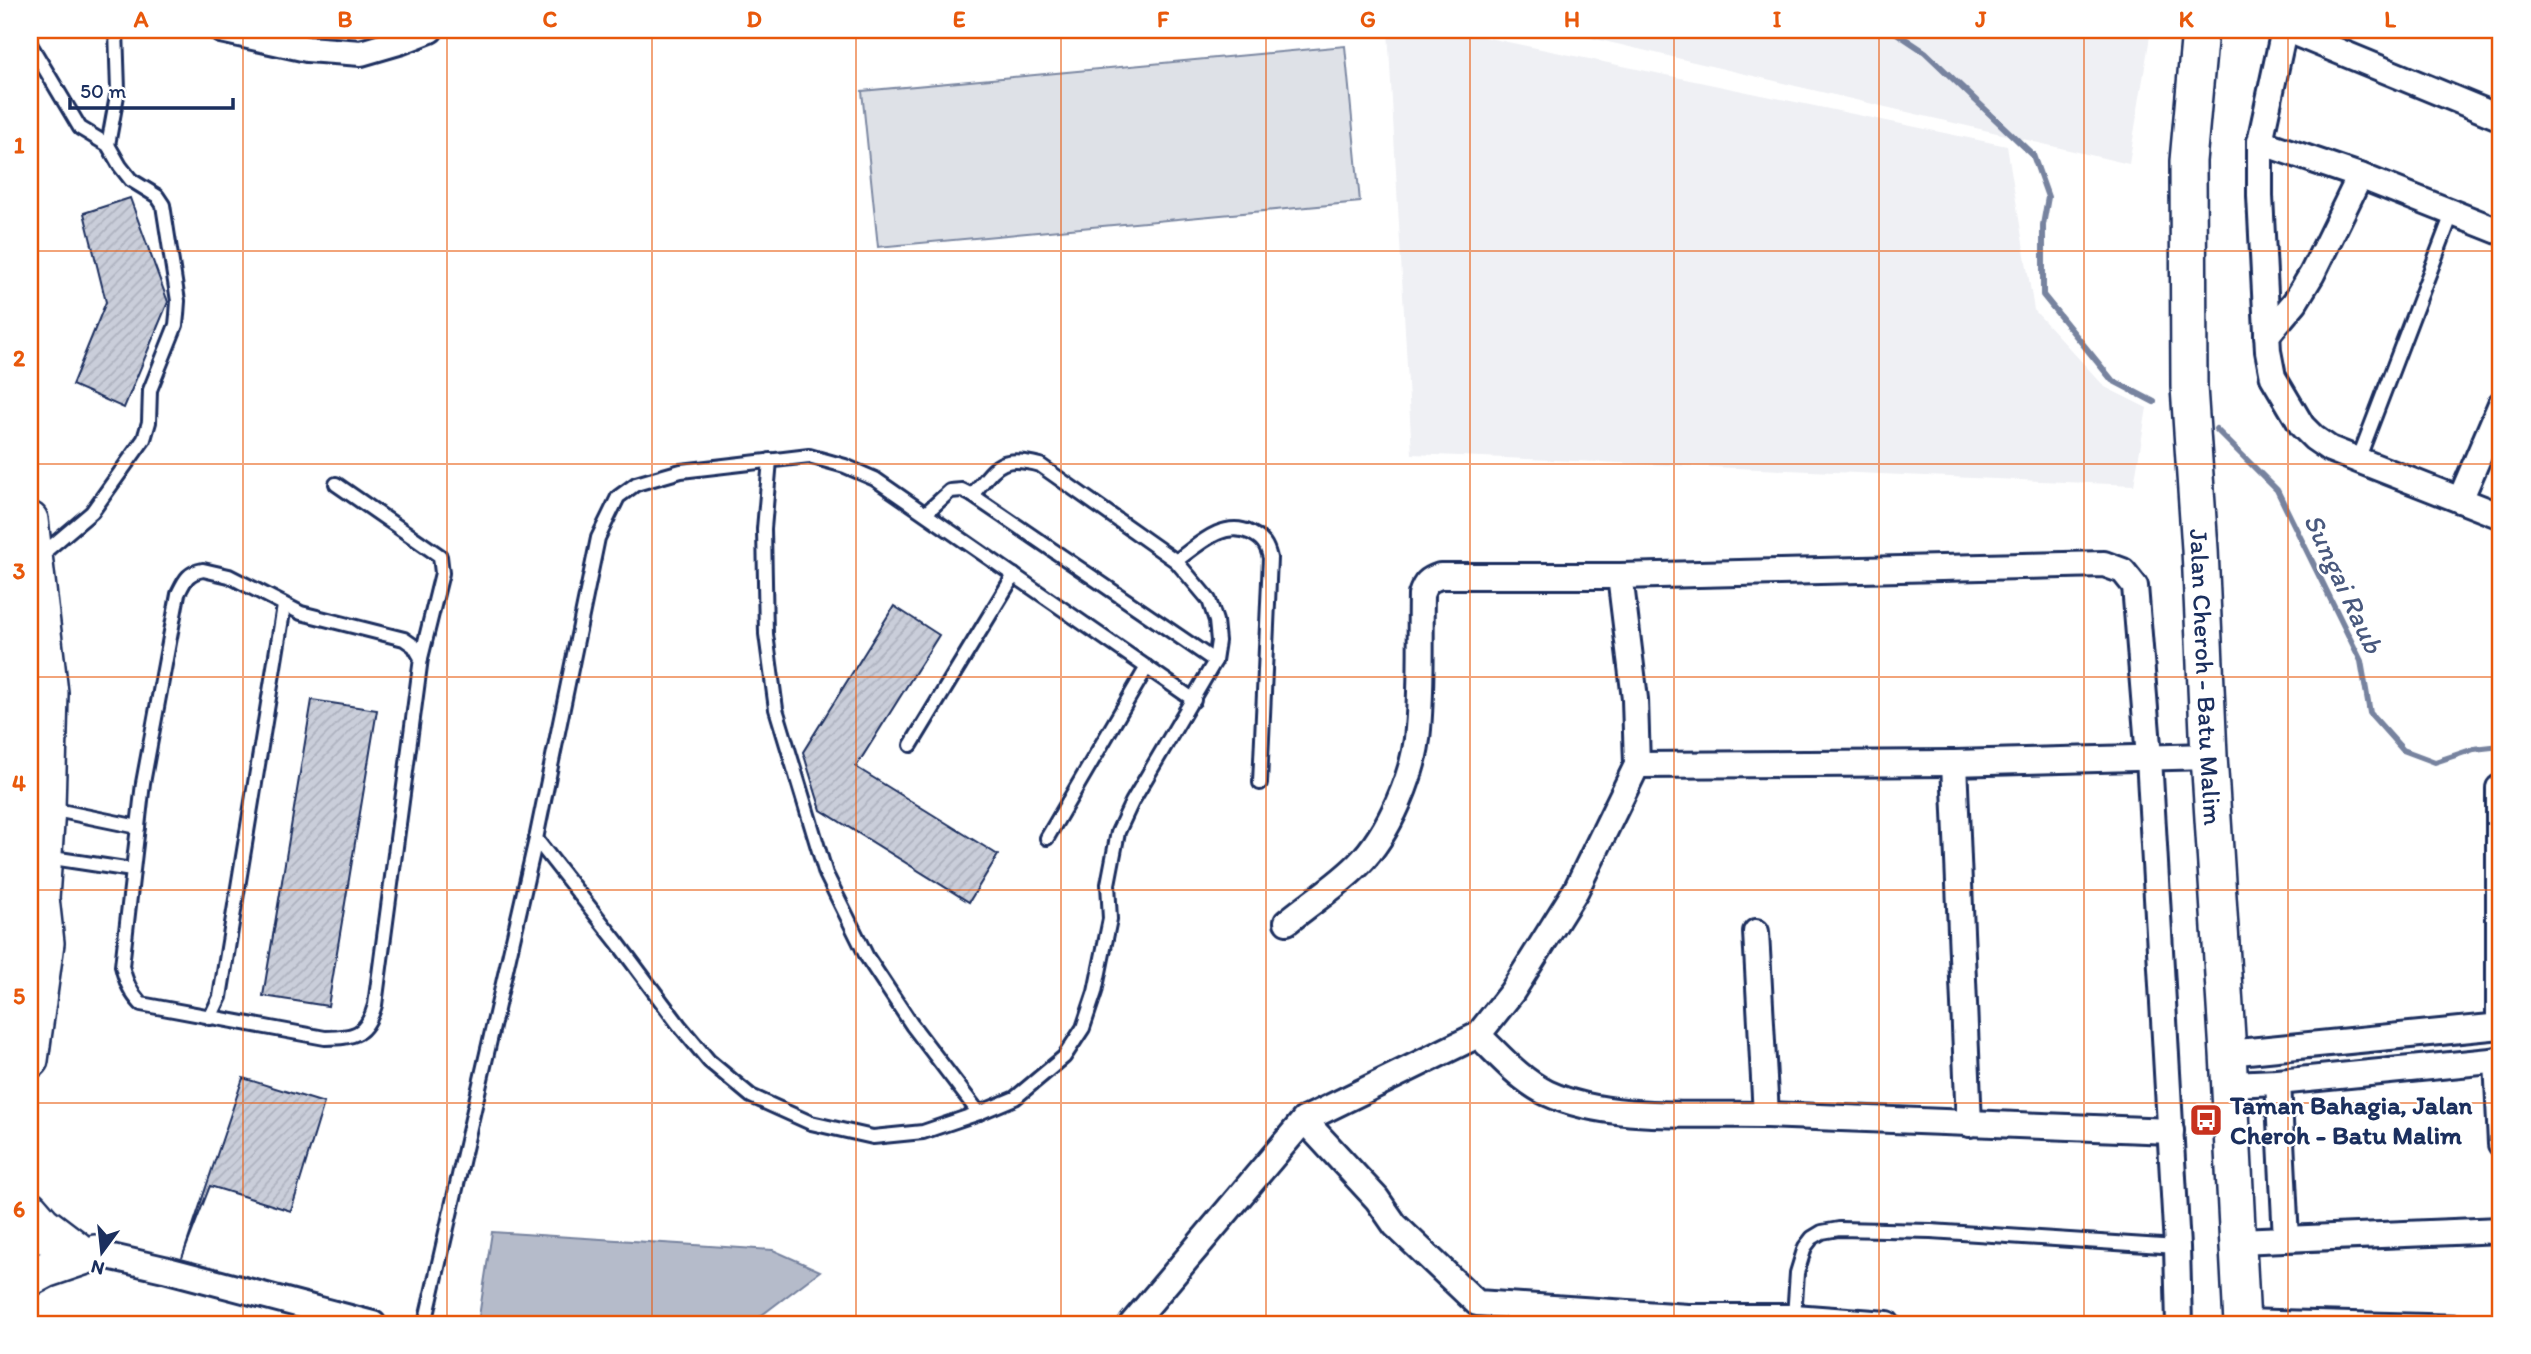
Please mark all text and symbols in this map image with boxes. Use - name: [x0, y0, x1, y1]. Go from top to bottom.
- text: A: [133, 5, 149, 33]
- text: B: [338, 5, 353, 33]
- text: C: [543, 5, 558, 33]
- text: D: [746, 5, 762, 33]
- text: E: [953, 5, 966, 33]
- text: F: [1157, 5, 1170, 33]
- text: G: [1360, 5, 1376, 33]
- text: H: [1564, 5, 1580, 33]
- text: I: [1773, 5, 1782, 33]
- text: J: [1974, 5, 1987, 33]
- text: K: [2179, 5, 2194, 33]
- text: L: [2384, 5, 2396, 33]
- scale bar: [70, 66, 233, 110]
- text: 50 m: [80, 78, 127, 103]
- text: 1: [14, 131, 25, 159]
- text: 2: [13, 344, 26, 372]
- water label: Sungai Raub: [2297, 508, 2392, 659]
- street label: Jalan Cheroh - Batu Malim: [2183, 528, 2229, 826]
- text: 3: [13, 557, 26, 585]
- text: 4: [12, 769, 26, 797]
- text: 5: [13, 982, 25, 1010]
- place label: Taman Bahagia, Jalan Cheroh - Batu Malim: [2229, 1089, 2473, 1151]
- bus stop icon: Taman Bahagia, Jalan Cheroh - Batu Malim: [2187, 1101, 2225, 1139]
- text: 6: [13, 1195, 25, 1223]
- north arrow: [66, 1218, 136, 1288]
- text: N: [89, 1255, 107, 1281]

